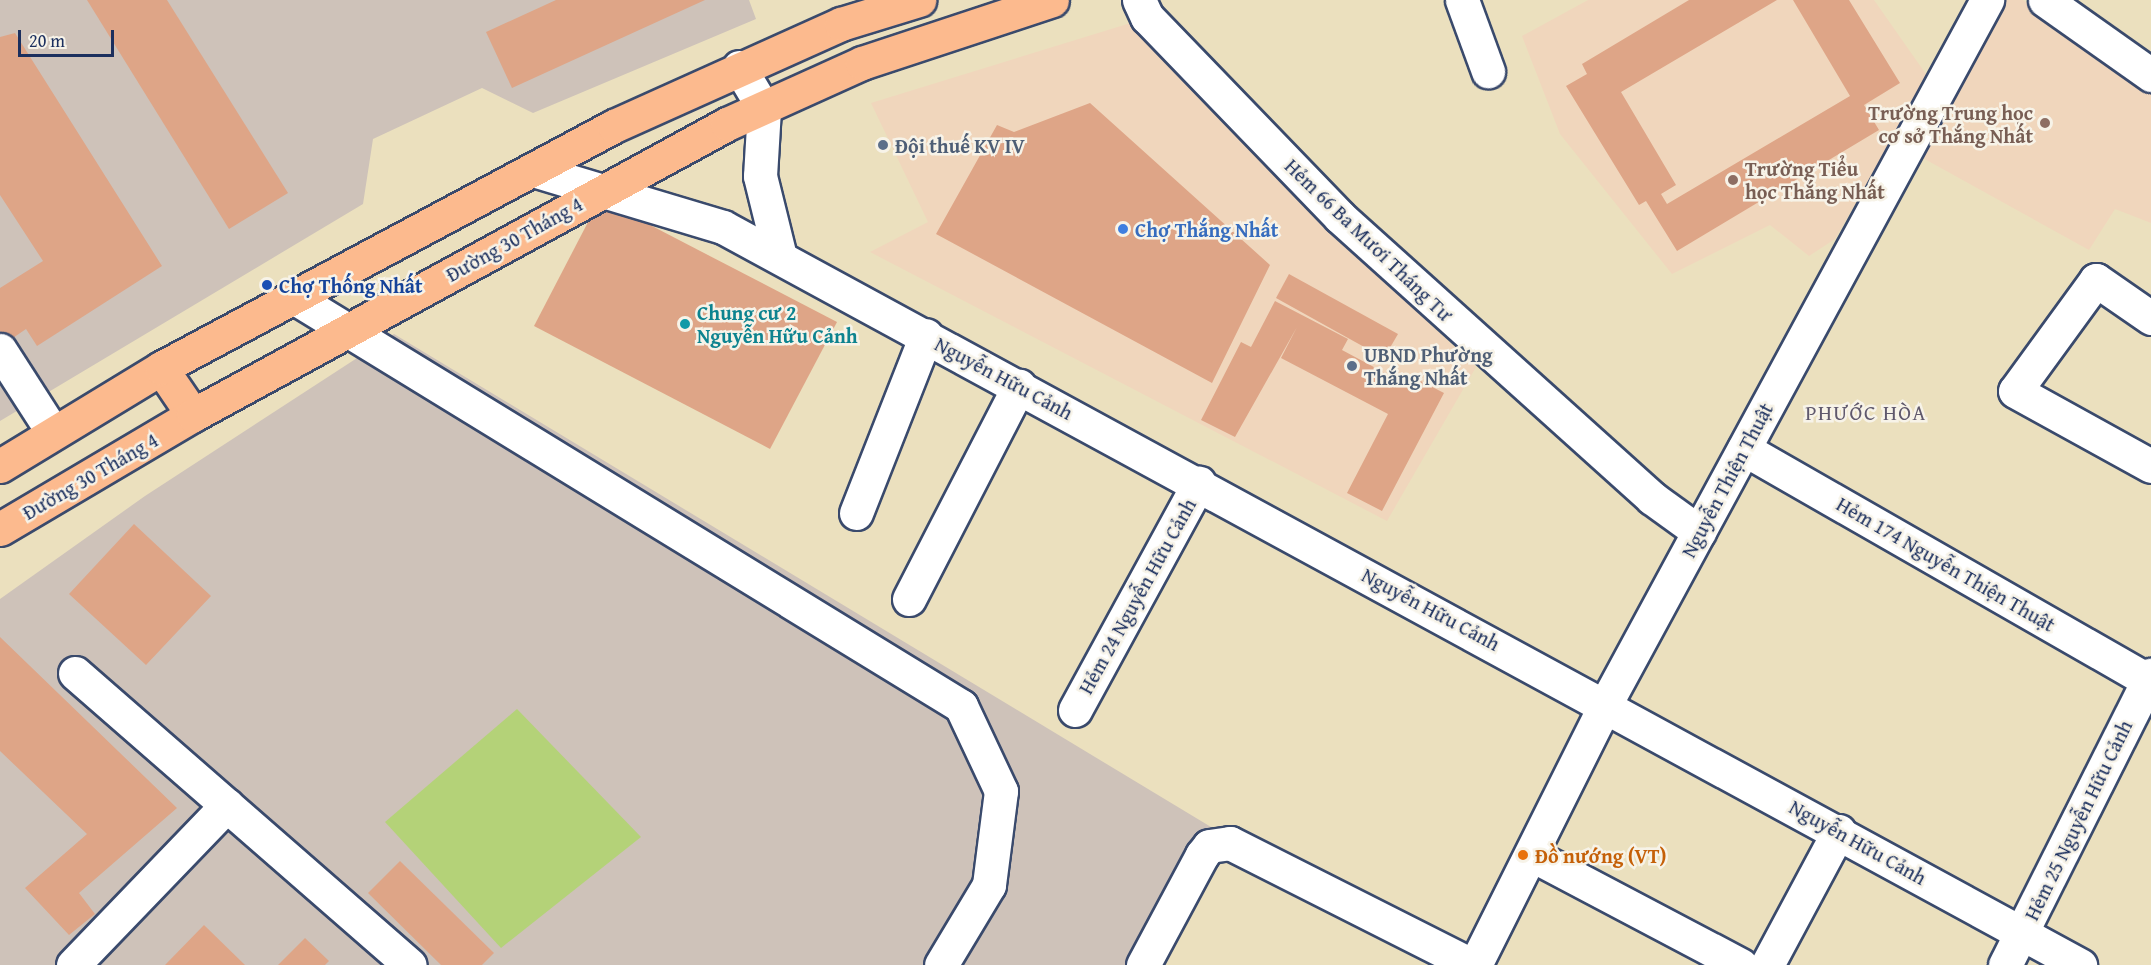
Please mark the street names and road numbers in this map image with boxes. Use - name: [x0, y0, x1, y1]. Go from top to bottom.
- street label: Hẻm 66 Ba Mươi Tháng Tư: [1280, 154, 1458, 326]
- street label: Đường 30 Tháng 4: [442, 192, 586, 286]
- street label: Nguyễn Hữu Cảnh: [931, 332, 1077, 424]
- street label: Nguyễn Thiện Thuật: [1676, 399, 1778, 561]
- street label: Đường 30 Tháng 4: [18, 428, 162, 524]
- street label: Hẻm 174 Nguyễn Thiện Thuật: [1832, 492, 2060, 636]
- street label: Hẻm 24 Nguyễn Hữu Cảnh: [1073, 494, 1201, 698]
- street label: Nguyễn Hữu Cảnh: [1358, 563, 1504, 655]
- street label: Hẻm 25 Nguyễn Hữu Cảnh: [2019, 716, 2137, 924]
- street label: Nguyễn Hữu Cảnh: [1785, 794, 1931, 890]

